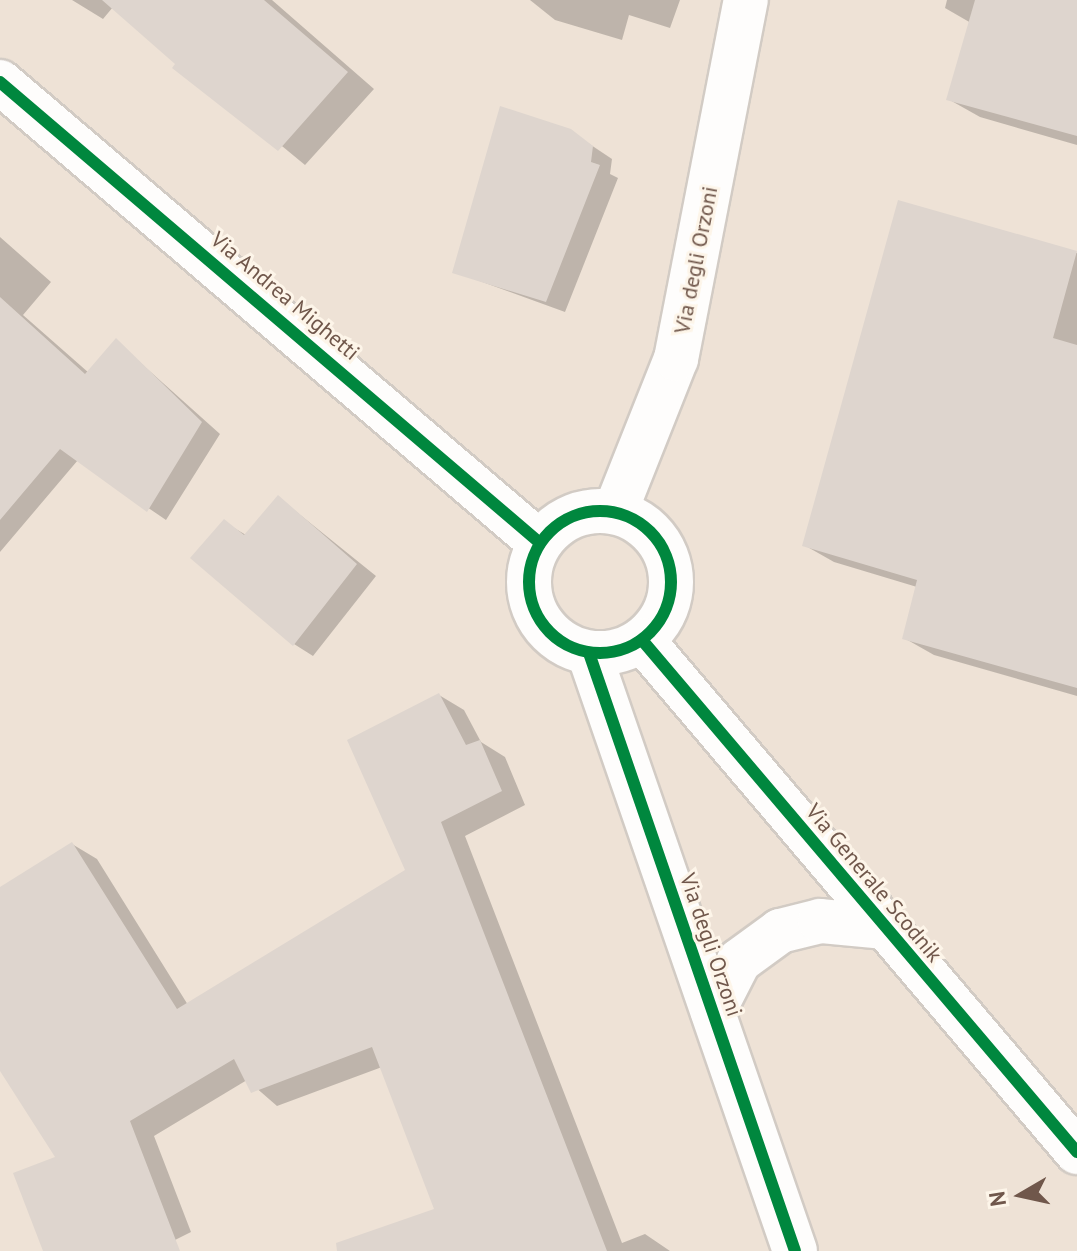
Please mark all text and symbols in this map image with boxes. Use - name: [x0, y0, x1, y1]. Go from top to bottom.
- street label: Via degli Orzoni: [669, 184, 723, 336]
- street label: Via Andrea Mighetti: [205, 226, 365, 366]
- street label: Via Generale Scodnik: [800, 799, 948, 967]
- street label: Via degli Orzoni: [674, 870, 748, 1020]
- north arrow: [981, 1155, 1061, 1235]
- text: N: [982, 1189, 1012, 1208]

